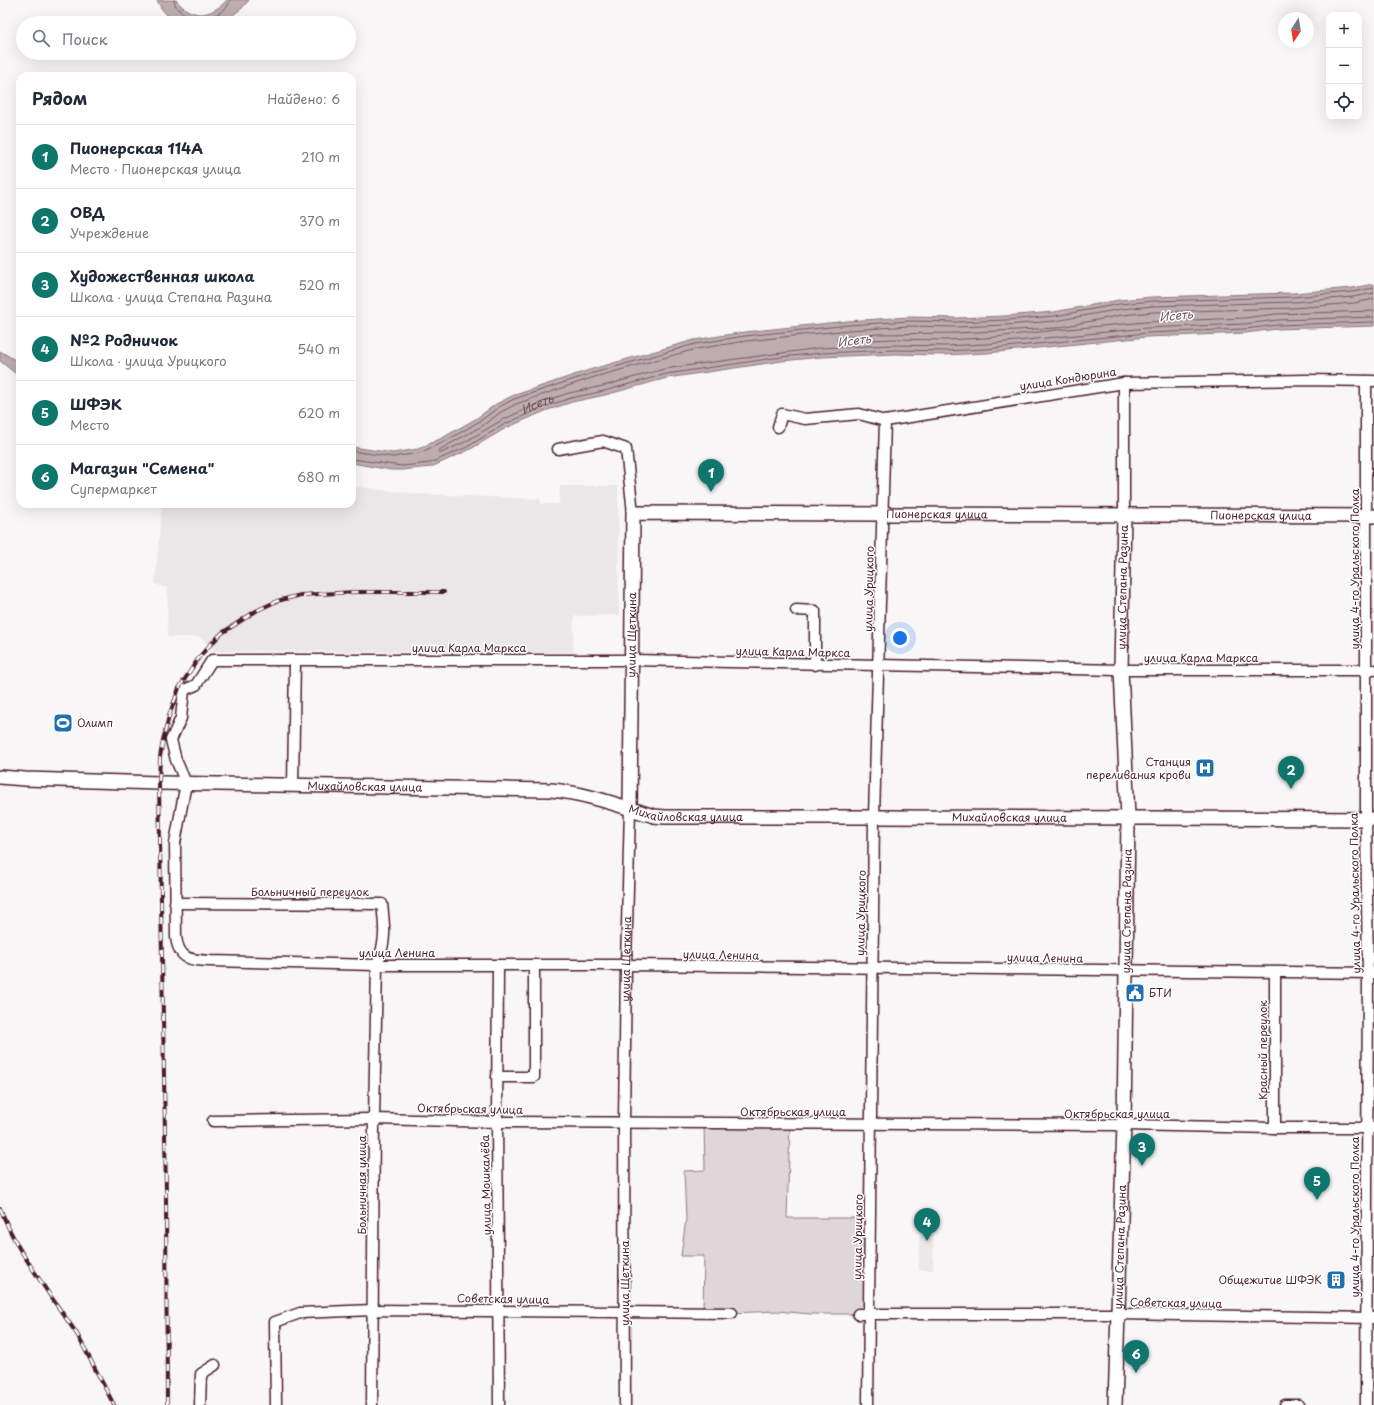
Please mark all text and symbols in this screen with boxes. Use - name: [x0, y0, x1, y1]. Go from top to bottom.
- north arrow: [1278, 12, 1314, 48]
- map controls: [1326, 12, 1362, 120]
- button: +: [1326, 12, 1362, 48]
- search box: [16, 16, 356, 60]
- icon: search: [30, 27, 52, 49]
- text: Поиск: [62, 27, 108, 50]
- button: −: [1326, 48, 1362, 84]
- button: locate: [1326, 84, 1362, 120]
- text: Рядом: [32, 85, 87, 111]
- text: Найдено: 6: [267, 89, 340, 108]
- text: Пионерская 114А: [70, 136, 203, 159]
- text: 1: [42, 147, 48, 166]
- text: 210 m: [301, 147, 340, 166]
- text: Место · Пионерская улица: [70, 159, 241, 178]
- text: ОВД: [70, 200, 105, 223]
- text: 2: [40, 211, 50, 230]
- text: 370 m: [299, 211, 340, 230]
- text: Учреждение: [70, 223, 149, 242]
- text: Художественная школа: [70, 264, 255, 287]
- text: 3: [41, 275, 49, 294]
- text: 520 m: [298, 275, 340, 294]
- text: Школа · улица Степана Разина: [70, 287, 272, 306]
- water label: Исеть: [1158, 304, 1194, 325]
- text: №2 Родничок: [70, 328, 178, 351]
- water label: Исеть: [836, 329, 873, 351]
- text: 4: [41, 339, 49, 358]
- text: 540 m: [297, 339, 340, 358]
- text: Школа · улица Урицкого: [70, 351, 227, 370]
- street label: улица Кондюрина: [1018, 362, 1118, 395]
- water label: Исеть: [518, 389, 556, 418]
- text: ШФЭК: [70, 392, 122, 415]
- text: 5: [41, 403, 49, 422]
- text: 620 m: [298, 403, 340, 422]
- text: Место: [70, 415, 110, 434]
- text: Магазин "Семена": [70, 456, 214, 479]
- pin: 1: [698, 459, 724, 492]
- text: 6: [40, 467, 50, 486]
- text: 680 m: [297, 467, 340, 486]
- text: Супермаркет: [70, 479, 157, 498]
- street label: улица 4-го Уральского Полка: [1346, 488, 1363, 650]
- street label: Пионерская улица: [886, 505, 988, 522]
- street label: Пионерская улица: [1210, 506, 1312, 524]
- street label: улица Степана Разина: [1112, 525, 1132, 650]
- street label: улица Урицкого: [859, 546, 878, 632]
- street label: улица Щеткина: [622, 592, 640, 678]
- your location: [890, 628, 910, 648]
- street label: улица Карла Маркса: [412, 639, 526, 656]
- street label: улица Карла Маркса: [736, 642, 851, 661]
- street label: улица Карла Маркса: [1144, 649, 1258, 666]
- sports icon: Олимп: [52, 712, 74, 734]
- place label: Олимп: [77, 714, 113, 731]
- place label: Станция переливания крови: [1086, 753, 1191, 783]
- pin: 2: [1278, 756, 1304, 789]
- hospital icon: Станция переливания крови: [1194, 757, 1216, 779]
- street label: Михайловская улица: [307, 777, 423, 796]
- street label: Михайловская улица: [627, 800, 743, 825]
- street label: Михайловская улица: [952, 808, 1067, 826]
- street label: улица 4-го Уральского Полка: [1345, 812, 1364, 974]
- street label: улица Степана Разина: [1117, 849, 1136, 974]
- street label: улица Урицкого: [851, 870, 870, 956]
- street label: Больничный переулок: [251, 883, 369, 900]
- street label: улица Щеткина: [617, 916, 635, 1002]
- street label: улица Ленина: [359, 944, 435, 961]
- street label: улица Ленина: [683, 945, 759, 964]
- street label: улица Ленина: [1007, 948, 1083, 967]
- public building icon: БТИ: [1124, 982, 1146, 1004]
- place label: БТИ: [1149, 984, 1172, 1001]
- street label: Красный переулок: [1254, 1000, 1271, 1100]
- street label: Октябрьская улица: [417, 1099, 523, 1118]
- street label: Октябрьская улица: [740, 1103, 846, 1120]
- street label: Октябрьская улица: [1064, 1105, 1170, 1122]
- pin: 3: [1129, 1133, 1155, 1166]
- street label: улица Мошкалёва: [476, 1134, 495, 1235]
- street label: Больничная улица: [353, 1135, 370, 1235]
- street label: улица 4-го Уральского Полка: [1346, 1136, 1363, 1298]
- pin: 5: [1304, 1167, 1330, 1200]
- street label: улица Степана Разина: [1109, 1184, 1130, 1310]
- street label: улица Урицкого: [848, 1194, 867, 1280]
- pin: 4: [914, 1208, 940, 1241]
- street label: улица Щеткина: [616, 1240, 633, 1326]
- building icon: Общежитие ШФЭК: [1325, 1269, 1347, 1291]
- place label: Общежитие ШФЭК: [1218, 1271, 1322, 1288]
- street label: Советская улица: [457, 1289, 549, 1308]
- street label: Советская улица: [1130, 1293, 1222, 1312]
- pin: 6: [1123, 1340, 1149, 1373]

